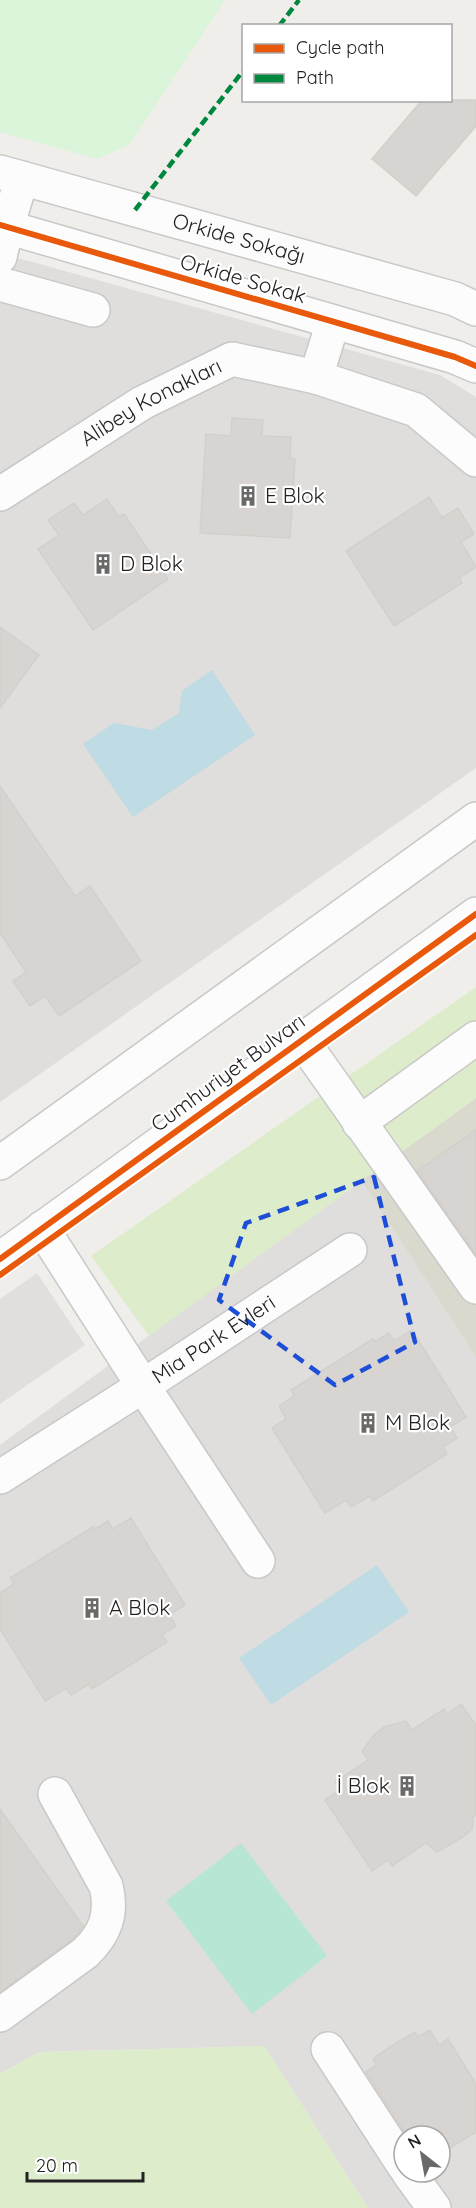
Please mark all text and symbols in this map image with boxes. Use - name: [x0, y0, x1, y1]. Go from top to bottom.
- legend: [242, 24, 452, 102]
- text: Cycle path: [296, 36, 384, 59]
- text: Path: [296, 66, 334, 89]
- street label: Orkide Sokağı: [170, 207, 308, 269]
- street label: Orkide Sokak: [177, 248, 309, 308]
- street label: Alibey Konakları: [75, 352, 226, 451]
- place label: E Blok: [265, 482, 325, 508]
- building icon: E Blok: [236, 484, 260, 508]
- place label: D Blok: [120, 550, 183, 576]
- building icon: D Blok: [91, 552, 115, 576]
- street label: Cumhuriyet Bulvarı: [145, 1008, 310, 1137]
- street label: Mia Park Evleri: [146, 1289, 280, 1389]
- place label: M Blok: [385, 1409, 450, 1435]
- building icon: M Blok: [356, 1411, 380, 1435]
- place label: A Blok: [109, 1594, 170, 1620]
- building icon: A Blok: [80, 1596, 104, 1620]
- place label: İ Blok: [337, 1772, 390, 1798]
- building icon: İ Blok: [395, 1774, 419, 1798]
- north arrow: [392, 2124, 452, 2184]
- text: N: [404, 2130, 424, 2153]
- scale bar: [27, 2145, 142, 2183]
- text: 20 m: [36, 2154, 78, 2177]

